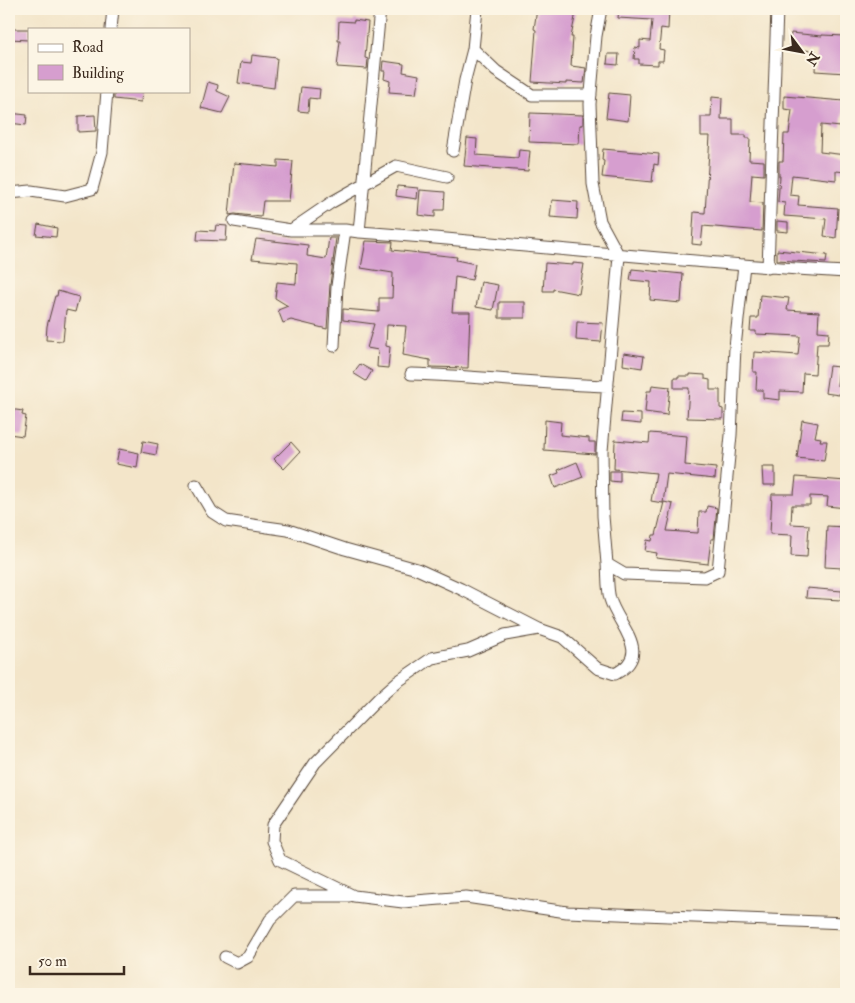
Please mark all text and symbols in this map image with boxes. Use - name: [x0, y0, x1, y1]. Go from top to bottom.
- legend: [28, 28, 190, 92]
- north arrow: [778, 28, 828, 78]
- text: Road: [72, 38, 104, 57]
- text: N: [802, 48, 824, 69]
- text: Building: [72, 64, 124, 83]
- scale bar: [30, 943, 124, 975]
- text: 50 m: [38, 952, 67, 971]

